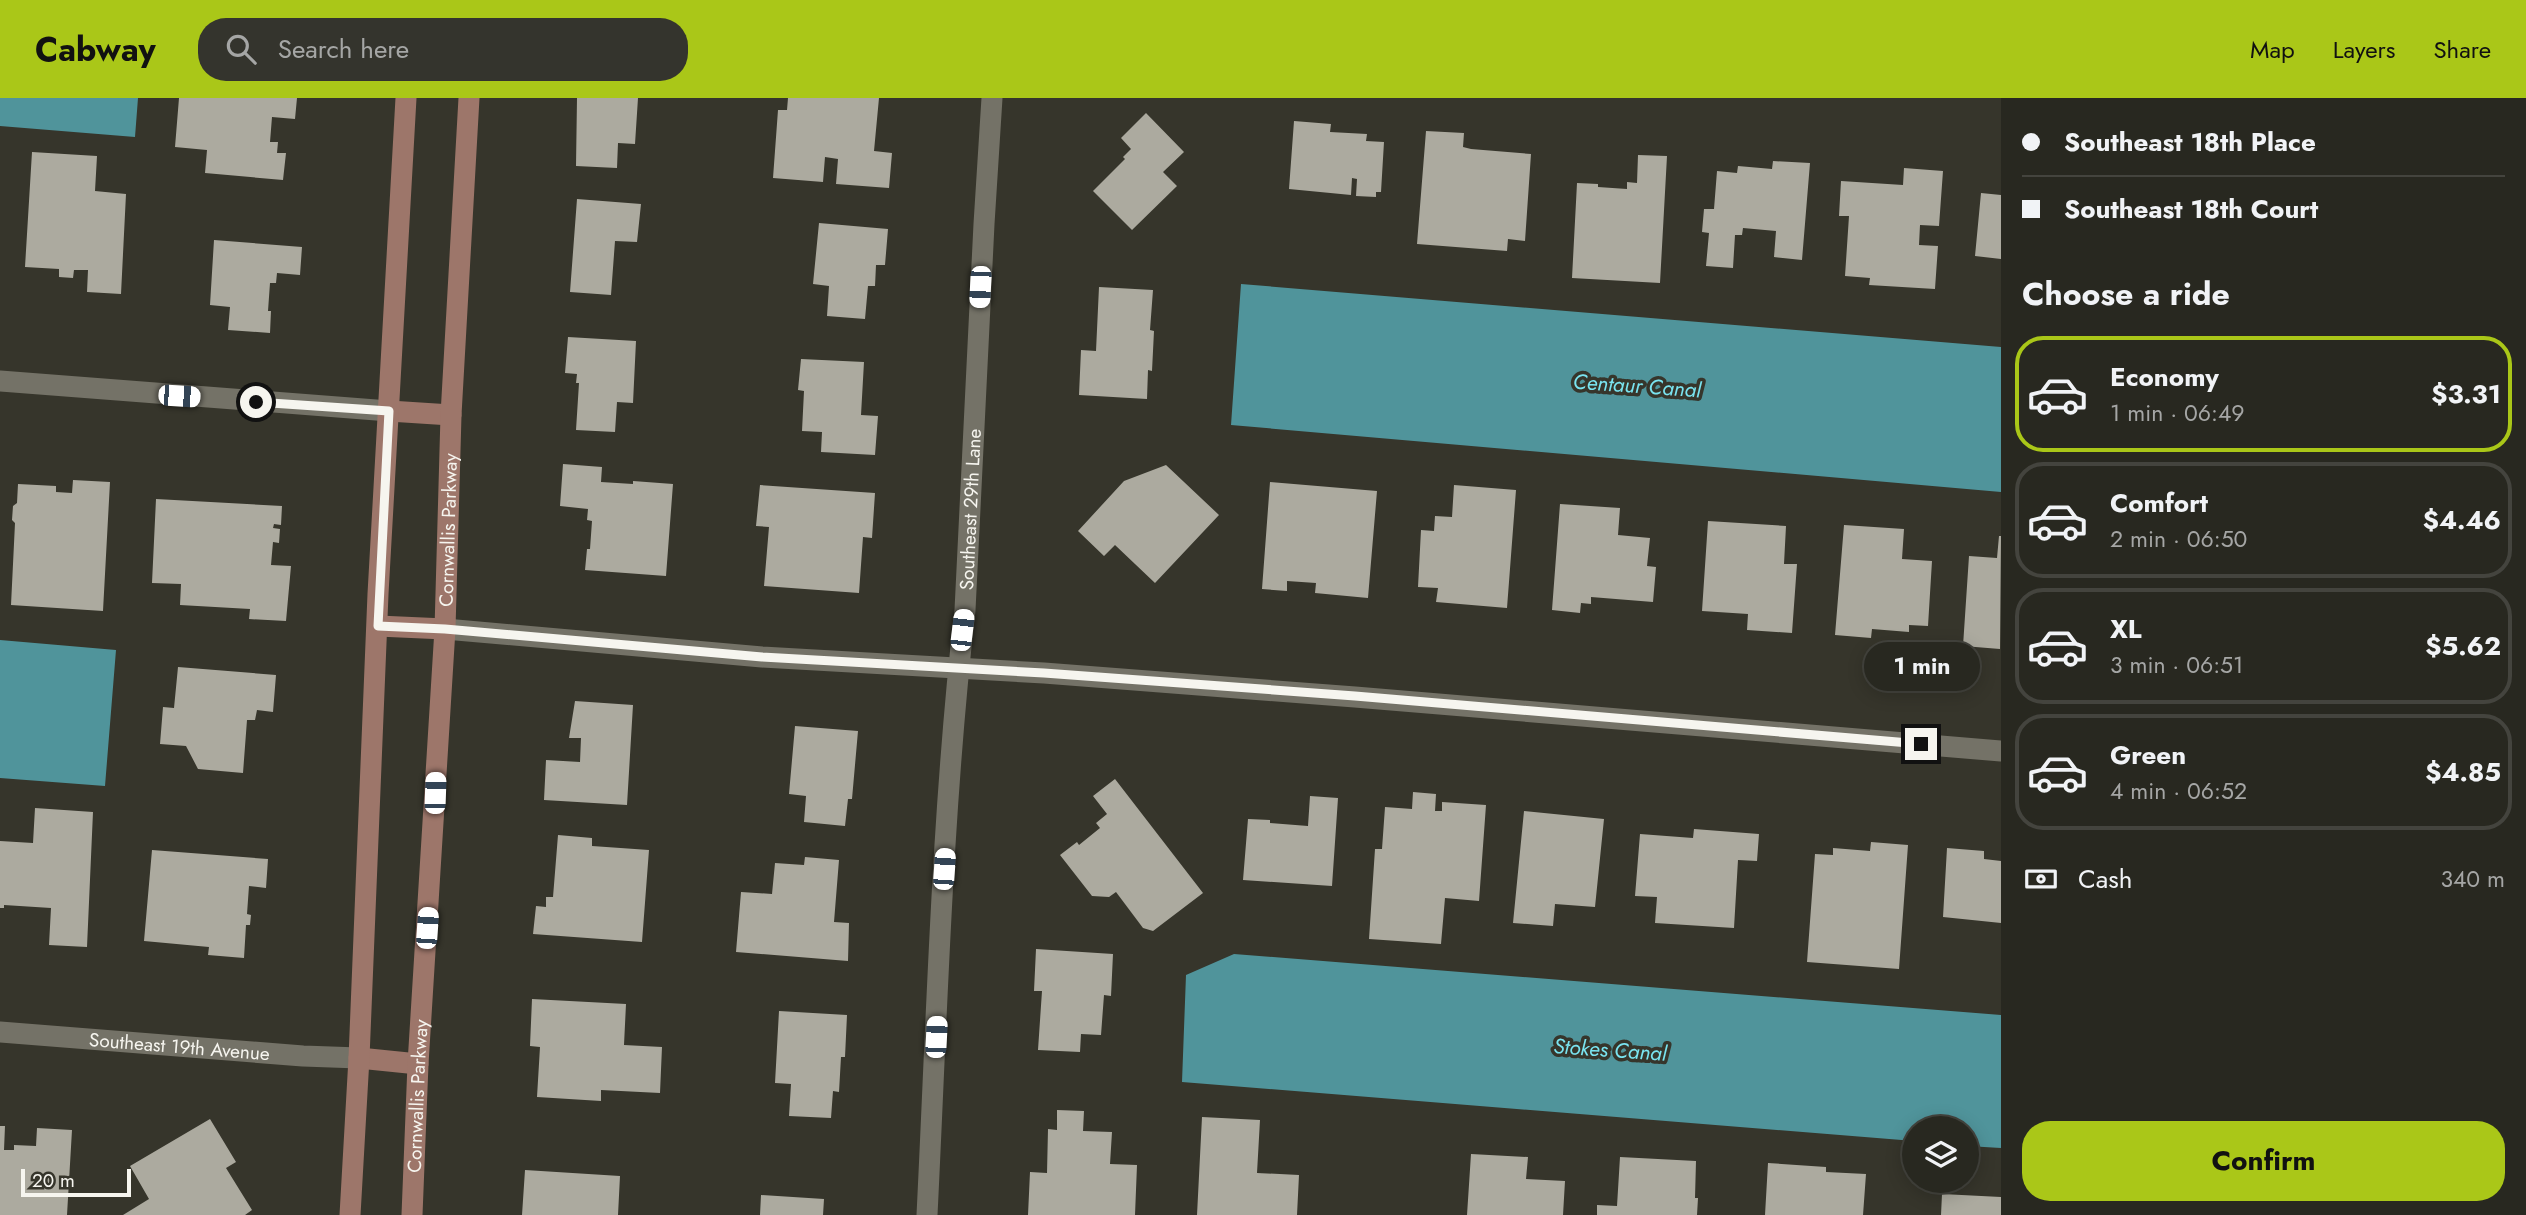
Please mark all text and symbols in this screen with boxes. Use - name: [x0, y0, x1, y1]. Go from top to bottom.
- search box: [198, 18, 688, 81]
- text: Cabway: [35, 26, 156, 73]
- icon: search: [222, 30, 260, 68]
- text: Search here: [278, 30, 409, 68]
- text: Map: [2250, 32, 2295, 67]
- text: Layers: [2333, 32, 2395, 67]
- text: Share: [2433, 32, 2491, 67]
- text: Southeast 18th Place: [2064, 123, 2316, 161]
- text: Southeast 18th Court: [2064, 190, 2318, 228]
- car: [969, 265, 992, 309]
- text: Choose a ride: [2022, 271, 2230, 317]
- text: Economy: [2110, 358, 2219, 396]
- icon: car: [2026, 363, 2089, 426]
- water label: Centaur Canal: [1572, 367, 1703, 406]
- text: $3.31: [2431, 375, 2501, 413]
- car: [158, 384, 201, 408]
- route start: [240, 386, 272, 418]
- text: 1 min · 06:49: [2110, 396, 2245, 430]
- street label: Southeast 29th Lane: [952, 428, 987, 591]
- street label: Cornwallis Parkway: [432, 452, 463, 607]
- text: Comfort: [2110, 484, 2208, 522]
- icon: car: [2026, 489, 2089, 552]
- text: $4.46: [2423, 501, 2501, 539]
- text: 2 min · 06:50: [2110, 522, 2247, 556]
- car: [950, 608, 975, 652]
- text: XL: [2110, 610, 2142, 648]
- icon: car: [2026, 615, 2089, 678]
- text: $5.62: [2425, 627, 2501, 665]
- callout: 1 min: [1863, 642, 1979, 692]
- text: 3 min · 06:51: [2110, 648, 2243, 682]
- text: 1 min: [1893, 649, 1951, 683]
- route end: [1905, 728, 1937, 760]
- text: Green: [2110, 736, 2186, 774]
- icon: car: [2026, 741, 2089, 804]
- text: $4.85: [2425, 753, 2501, 791]
- car: [424, 772, 447, 814]
- text: 4 min · 06:52: [2110, 774, 2247, 808]
- car: [933, 847, 956, 891]
- icon: cash: [2022, 860, 2060, 898]
- text: Cash: [2078, 860, 2132, 898]
- text: 340 m: [2440, 862, 2505, 896]
- car: [416, 906, 439, 950]
- car: [925, 1015, 948, 1059]
- street label: Cornwallis Parkway: [400, 1018, 434, 1173]
- street label: Southeast 19th Avenue: [88, 1026, 271, 1067]
- water label: Stokes Canal: [1552, 1031, 1669, 1069]
- map controls: [1902, 1116, 1979, 1193]
- button: layers: [1902, 1116, 1979, 1193]
- button: Confirm: [2022, 1121, 2505, 1201]
- scale bar: [21, 1166, 131, 1198]
- text: 20 m: [32, 1167, 75, 1194]

